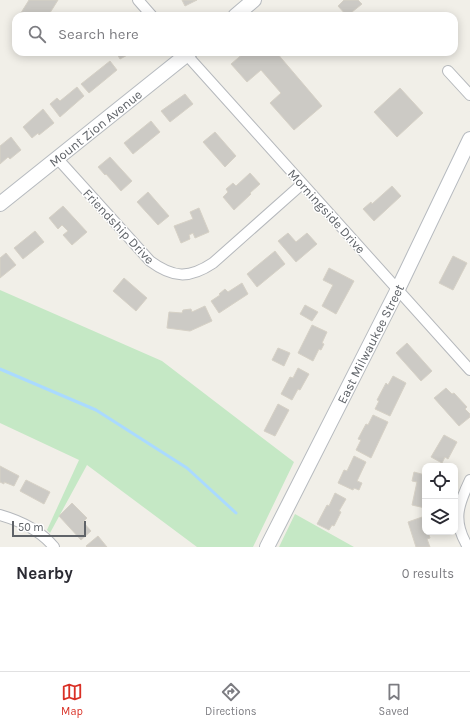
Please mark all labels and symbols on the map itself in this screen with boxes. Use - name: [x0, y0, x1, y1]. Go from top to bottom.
- street label: Mount Zion Avenue: [46, 86, 145, 170]
- street label: Morningside Drive: [285, 166, 369, 257]
- street label: Friendship Drive: [80, 186, 157, 267]
- street label: East Milwaukee Street: [334, 282, 407, 406]
- scale bar: [12, 519, 86, 538]

